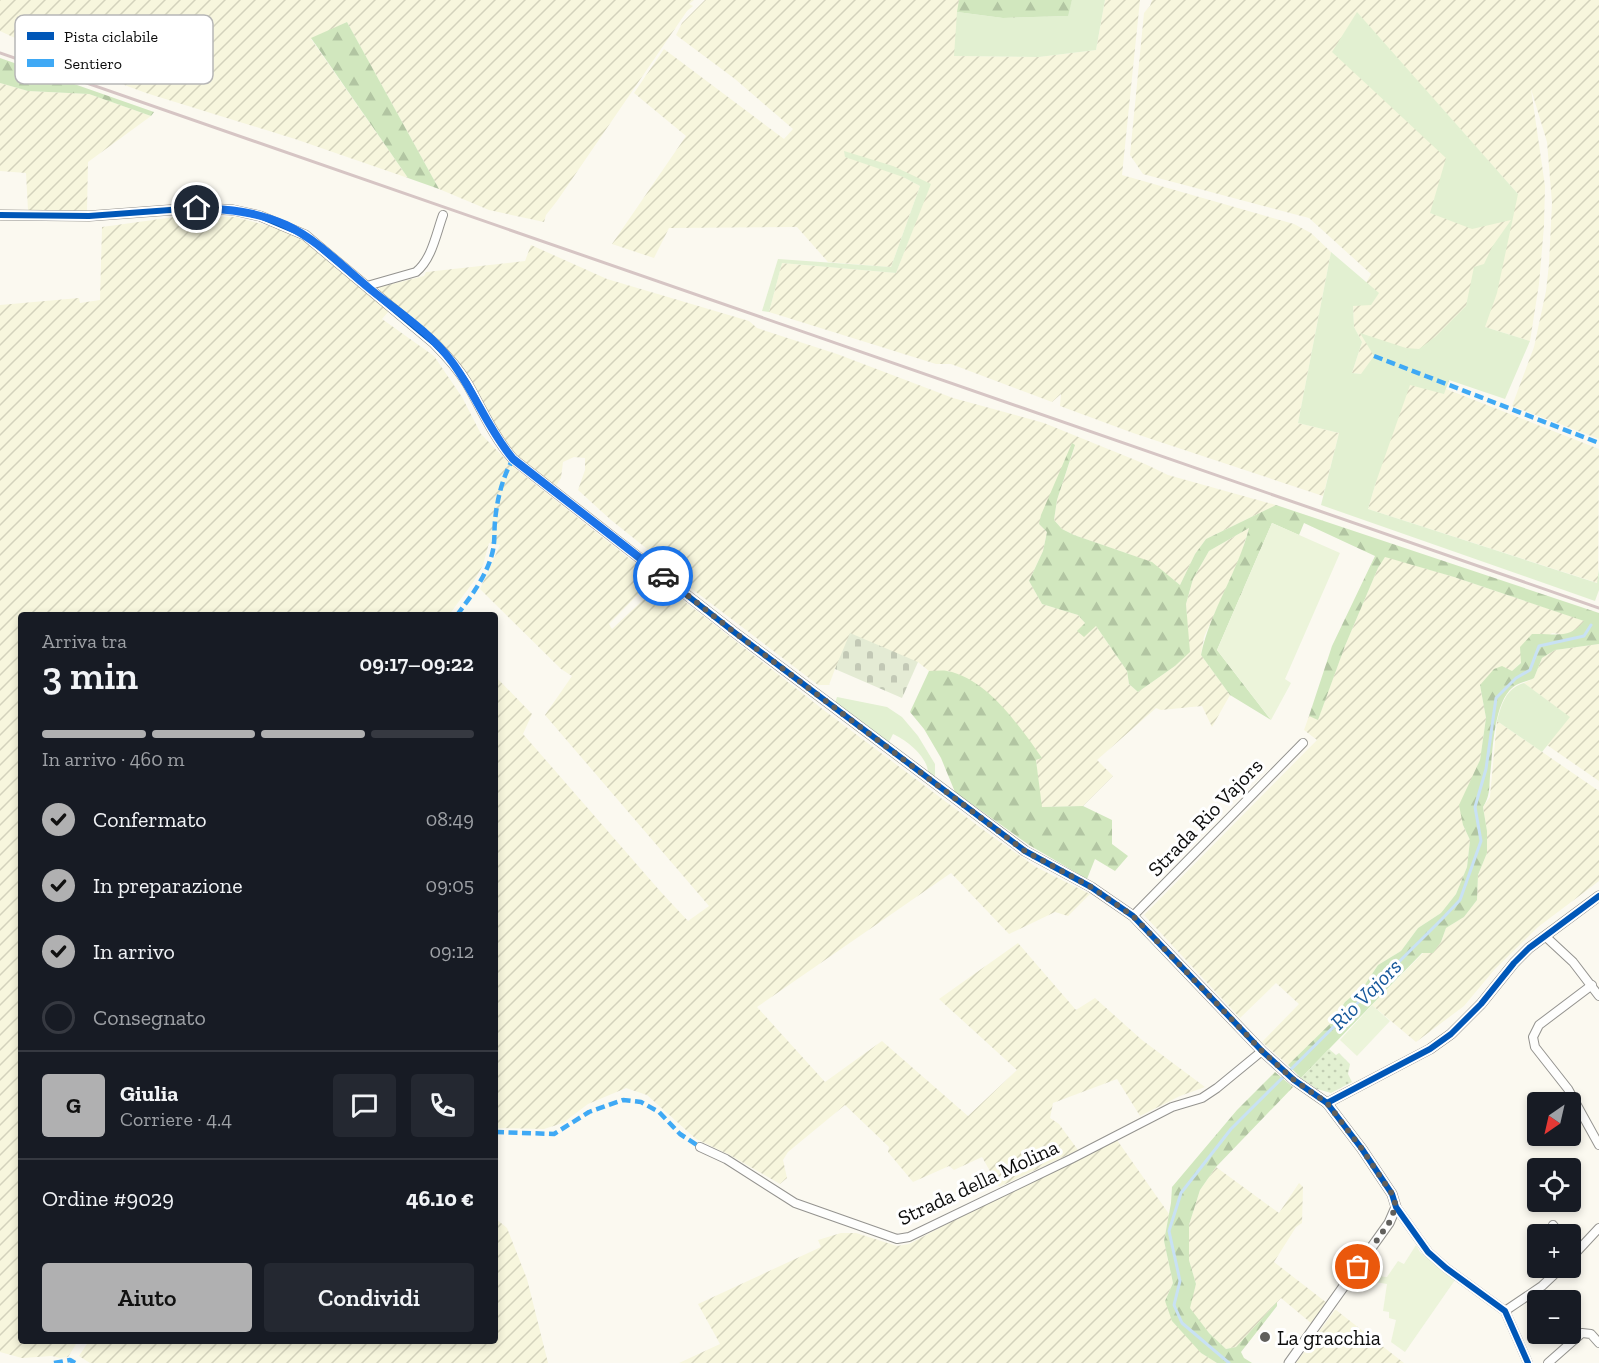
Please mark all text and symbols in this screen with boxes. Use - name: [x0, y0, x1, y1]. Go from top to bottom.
- legend: [15, 15, 213, 84]
- text: Pista ciclabile: [64, 27, 158, 46]
- text: Sentiero: [64, 54, 122, 73]
- pin: [171, 182, 222, 233]
- icon: home: [180, 191, 213, 224]
- courier: [633, 546, 693, 606]
- icon: car: [647, 560, 680, 593]
- text: Arriva tra: [42, 629, 127, 653]
- text: 09:17–09:22: [360, 650, 474, 677]
- text: 3 min: [42, 652, 138, 699]
- text: In arrivo · 460 m: [42, 747, 185, 771]
- street label: Strada Rio Vajors: [1142, 753, 1268, 882]
- icon: check: [42, 803, 75, 836]
- text: Confermato: [93, 806, 207, 833]
- text: 08:49: [426, 807, 474, 831]
- icon: check: [42, 869, 75, 902]
- text: In preparazione: [93, 872, 243, 899]
- text: 09:05: [426, 873, 474, 897]
- icon: check: [42, 935, 75, 968]
- text: In arrivo: [93, 938, 175, 965]
- text: 09:12: [429, 939, 474, 963]
- water label: Rio Vajors: [1325, 953, 1407, 1035]
- text: Consegnato: [93, 1004, 206, 1031]
- button: chat: [333, 1074, 396, 1137]
- button: phone: [411, 1074, 474, 1137]
- text: Giulia: [120, 1080, 178, 1107]
- text: G: [66, 1092, 81, 1119]
- north arrow: [1527, 1092, 1581, 1146]
- map controls: [1527, 1092, 1581, 1344]
- text: Corriere · 4.4: [120, 1107, 232, 1131]
- street label: Strada della Molina: [894, 1134, 1062, 1230]
- button: locate: [1527, 1158, 1581, 1212]
- text: Ordine #9029: [42, 1185, 174, 1212]
- text: 46.10 €: [406, 1185, 474, 1212]
- button: +: [1527, 1224, 1581, 1278]
- pin: [1332, 1241, 1383, 1292]
- icon: bag: [1341, 1250, 1374, 1283]
- button: Aiuto: [42, 1263, 252, 1332]
- button: Condividi: [264, 1263, 474, 1332]
- button: −: [1527, 1290, 1581, 1344]
- place label: La gracchia: [1277, 1325, 1381, 1350]
- marker: La gracchia: [1258, 1330, 1272, 1344]

